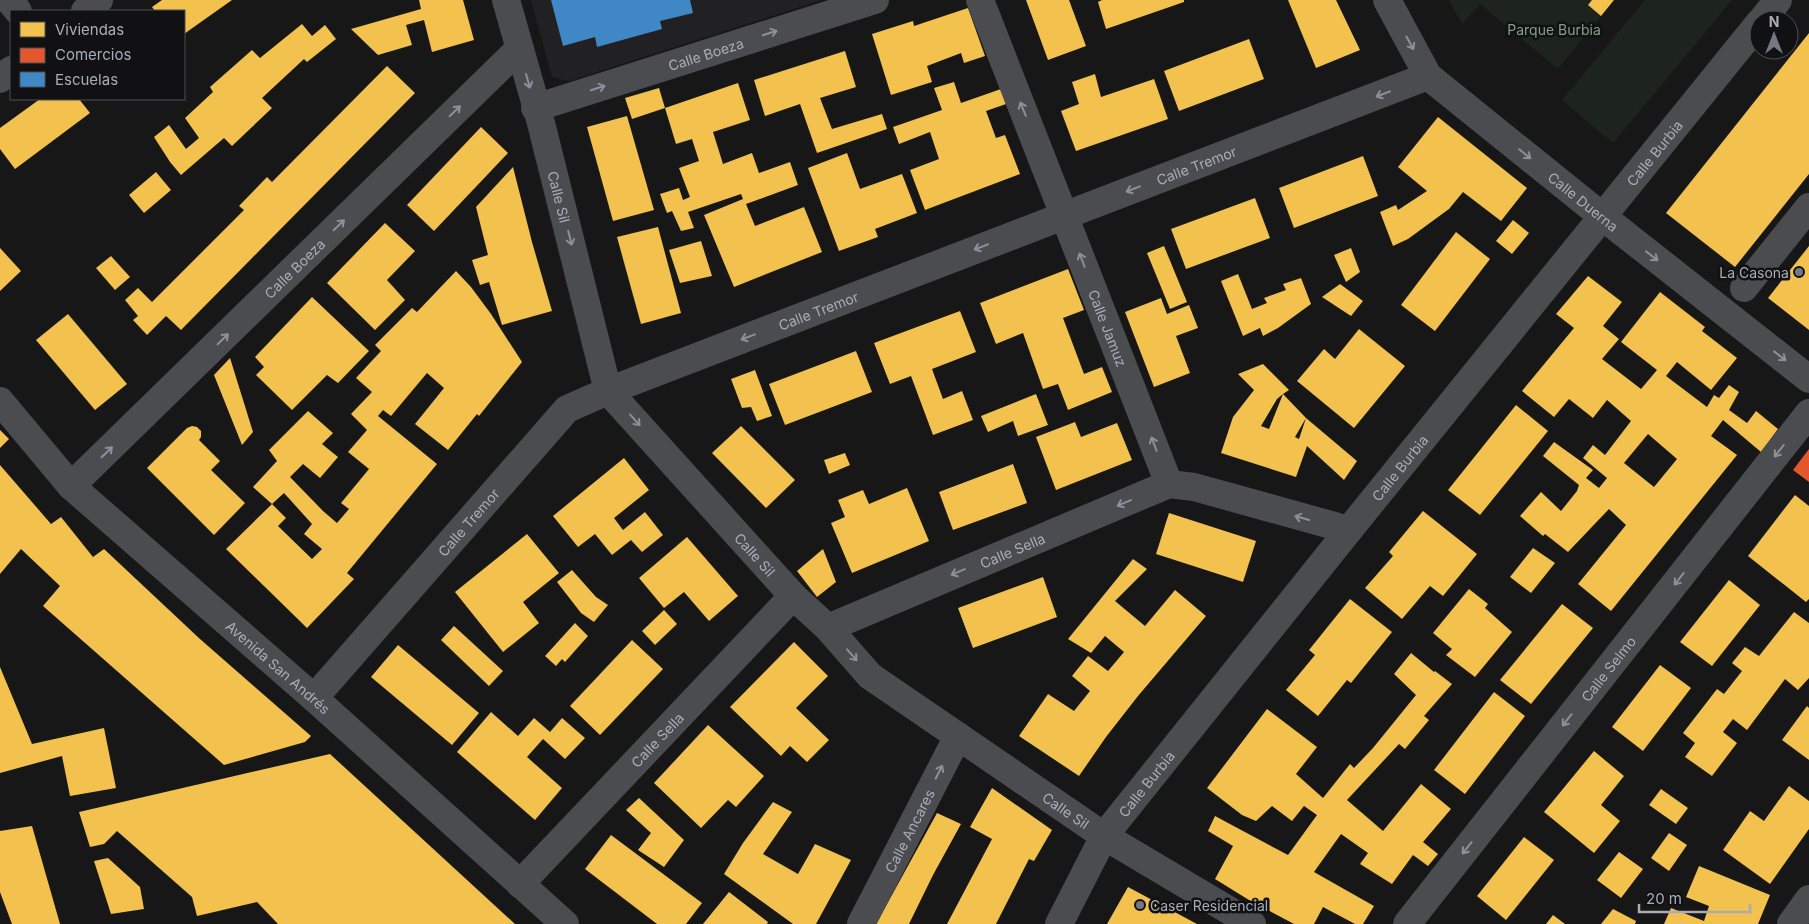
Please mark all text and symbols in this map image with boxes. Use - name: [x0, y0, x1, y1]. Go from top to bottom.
- legend: [10, 10, 185, 100]
- north arrow: [1749, 10, 1799, 60]
- text: N: [1769, 13, 1779, 30]
- text: Viviendas: [55, 20, 124, 39]
- park label: Parque Burbia: [1507, 21, 1601, 38]
- one-way arrow: [762, 28, 778, 38]
- street label: Calle Boeza: [666, 34, 745, 74]
- one-way arrow: [1405, 35, 1415, 50]
- text: Comercios: [55, 45, 131, 64]
- text: Escuelas: [55, 70, 118, 89]
- one-way arrow: [523, 72, 533, 88]
- one-way arrow: [590, 82, 606, 92]
- one-way arrow: [1376, 90, 1391, 99]
- one-way arrow: [1018, 102, 1027, 117]
- one-way arrow: [449, 105, 461, 118]
- street label: Calle Burbia: [1622, 116, 1686, 189]
- street label: Calle Tremor: [1154, 142, 1239, 188]
- one-way arrow: [1519, 149, 1532, 160]
- street label: Calle Duerna: [1545, 168, 1622, 235]
- street label: Calle Sil: [545, 169, 574, 225]
- one-way arrow: [1126, 185, 1141, 194]
- one-way arrow: [333, 219, 345, 231]
- one-way arrow: [566, 229, 575, 245]
- street label: Calle Boeza: [260, 235, 328, 302]
- one-way arrow: [974, 243, 989, 252]
- one-way arrow: [1645, 250, 1658, 261]
- one-way arrow: [1077, 253, 1086, 268]
- place label: La Casona: [1719, 264, 1789, 281]
- marker: La Casona: [1793, 266, 1805, 278]
- street label: Calle Tremor: [776, 287, 861, 333]
- street label: Calle Jamuz: [1085, 287, 1131, 369]
- one-way arrow: [217, 333, 229, 345]
- one-way arrow: [741, 333, 756, 342]
- one-way arrow: [1773, 351, 1786, 362]
- one-way arrow: [629, 414, 641, 427]
- street label: Calle Burbia: [1368, 431, 1431, 504]
- one-way arrow: [1148, 437, 1158, 452]
- one-way arrow: [1773, 444, 1784, 457]
- one-way arrow: [101, 446, 113, 459]
- street label: Calle Tremor: [434, 485, 502, 559]
- one-way arrow: [1117, 499, 1132, 508]
- one-way arrow: [1294, 513, 1310, 522]
- street label: Calle Sil: [731, 529, 779, 580]
- street label: Calle Sella: [977, 529, 1047, 571]
- one-way arrow: [951, 568, 966, 578]
- one-way arrow: [1673, 572, 1684, 585]
- street label: Avenida San Andrés: [223, 617, 334, 717]
- street label: Calle Selmo: [1577, 633, 1639, 705]
- one-way arrow: [846, 649, 858, 662]
- street label: Calle Sella: [627, 709, 687, 770]
- one-way arrow: [1562, 713, 1573, 726]
- street label: Calle Burbia: [1114, 747, 1178, 820]
- one-way arrow: [935, 765, 945, 780]
- street label: Calle Ancares: [881, 786, 938, 875]
- street label: Calle Sil: [1040, 788, 1093, 832]
- one-way arrow: [1462, 841, 1472, 855]
- scale bar: [1639, 882, 1750, 914]
- text: 20 m: [1646, 889, 1682, 908]
- place label: Caser Residencial: [1150, 897, 1268, 914]
- marker: Caser Residencial: [1134, 899, 1146, 911]

